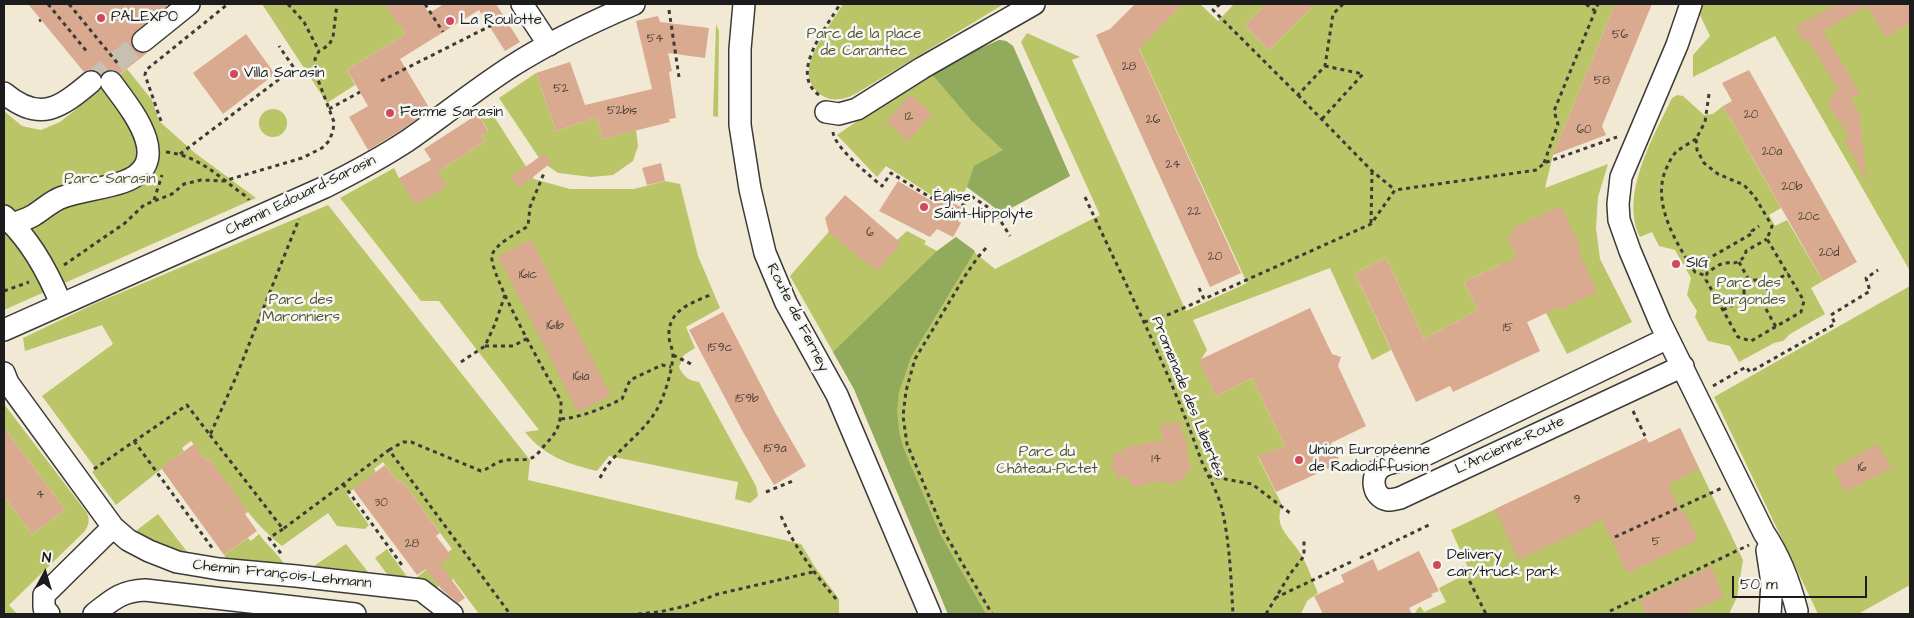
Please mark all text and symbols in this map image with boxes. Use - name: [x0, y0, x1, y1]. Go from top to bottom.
- place label: PALEXPO: [111, 9, 178, 27]
- marker: PALEXPO: [95, 12, 107, 24]
- place label: La Roulotte: [460, 12, 542, 30]
- marker: La Roulotte: [444, 15, 456, 27]
- park label: Parc de la place de Carantec: [807, 26, 921, 61]
- house number: 56: [1612, 28, 1628, 42]
- house number: 54: [647, 32, 663, 46]
- house number: 28: [1122, 60, 1136, 74]
- place label: Villa Sarasin: [244, 65, 325, 83]
- marker: Villa Sarasin: [228, 68, 240, 80]
- house number: 58: [1594, 74, 1610, 88]
- house number: 52: [553, 82, 569, 96]
- place label: Ferme Sarasin: [400, 104, 503, 122]
- house number: 52bis: [607, 104, 637, 118]
- marker: Ferme Sarasin: [384, 107, 396, 119]
- house number: 20: [1744, 108, 1758, 122]
- house number: 12: [905, 110, 913, 124]
- house number: 26: [1146, 113, 1160, 127]
- house number: 60: [1576, 123, 1592, 137]
- house number: 20a: [1762, 145, 1782, 159]
- street label: Chemin Edouard-Sarasin: [223, 152, 379, 240]
- house number: 24: [1165, 158, 1181, 172]
- park label: Parc Sarasin: [64, 171, 156, 189]
- house number: 20b: [1781, 180, 1803, 194]
- place label: Église Saint-Hippolyte: [934, 189, 1033, 224]
- marker: Église Saint-Hippolyte: [918, 201, 930, 213]
- house number: 22: [1187, 205, 1201, 219]
- house number: 20c: [1798, 210, 1820, 224]
- house number: 6: [866, 226, 874, 240]
- house number: 20d: [1819, 246, 1839, 260]
- house number: 20: [1208, 250, 1222, 264]
- place label: SIG: [1686, 255, 1708, 273]
- marker: SIG: [1670, 258, 1682, 270]
- street label: Route de Ferney: [762, 261, 832, 375]
- house number: 161c: [519, 268, 537, 282]
- park label: Parc des Burgondes: [1712, 275, 1786, 310]
- park label: Parc des Maronniers: [262, 292, 340, 327]
- street label: Promenade des Libertés: [1147, 314, 1227, 480]
- house number: 161b: [546, 319, 564, 333]
- house number: 15: [1503, 321, 1513, 335]
- house number: 159c: [708, 341, 732, 355]
- house number: 161a: [573, 370, 589, 384]
- house number: 159b: [735, 392, 759, 406]
- street label: L'Ancienne-Route: [1452, 413, 1568, 479]
- house number: 159a: [764, 442, 786, 456]
- place label: Union Européenne de Radiodiffusion: [1309, 442, 1430, 477]
- park label: Parc du Château-Pictet: [996, 444, 1098, 479]
- house number: 14: [1151, 452, 1161, 466]
- marker: Union Européenne de Radiodiffusion: [1293, 454, 1305, 466]
- house number: 16: [1857, 461, 1867, 475]
- house number: 4: [36, 488, 44, 502]
- house number: 9: [1574, 493, 1580, 507]
- house number: 30: [374, 496, 388, 510]
- house number: 5: [1652, 535, 1660, 549]
- house number: 28: [405, 537, 419, 551]
- place label: Delivery car/truck park: [1447, 547, 1559, 582]
- north arrow: [20, 548, 70, 598]
- text: N: [41, 548, 52, 568]
- street label: Chemin François-Lehmann: [192, 557, 372, 593]
- marker: Delivery car/truck park: [1431, 559, 1443, 571]
- scale bar: [1734, 566, 1869, 598]
- text: 50 m: [1740, 574, 1778, 595]

